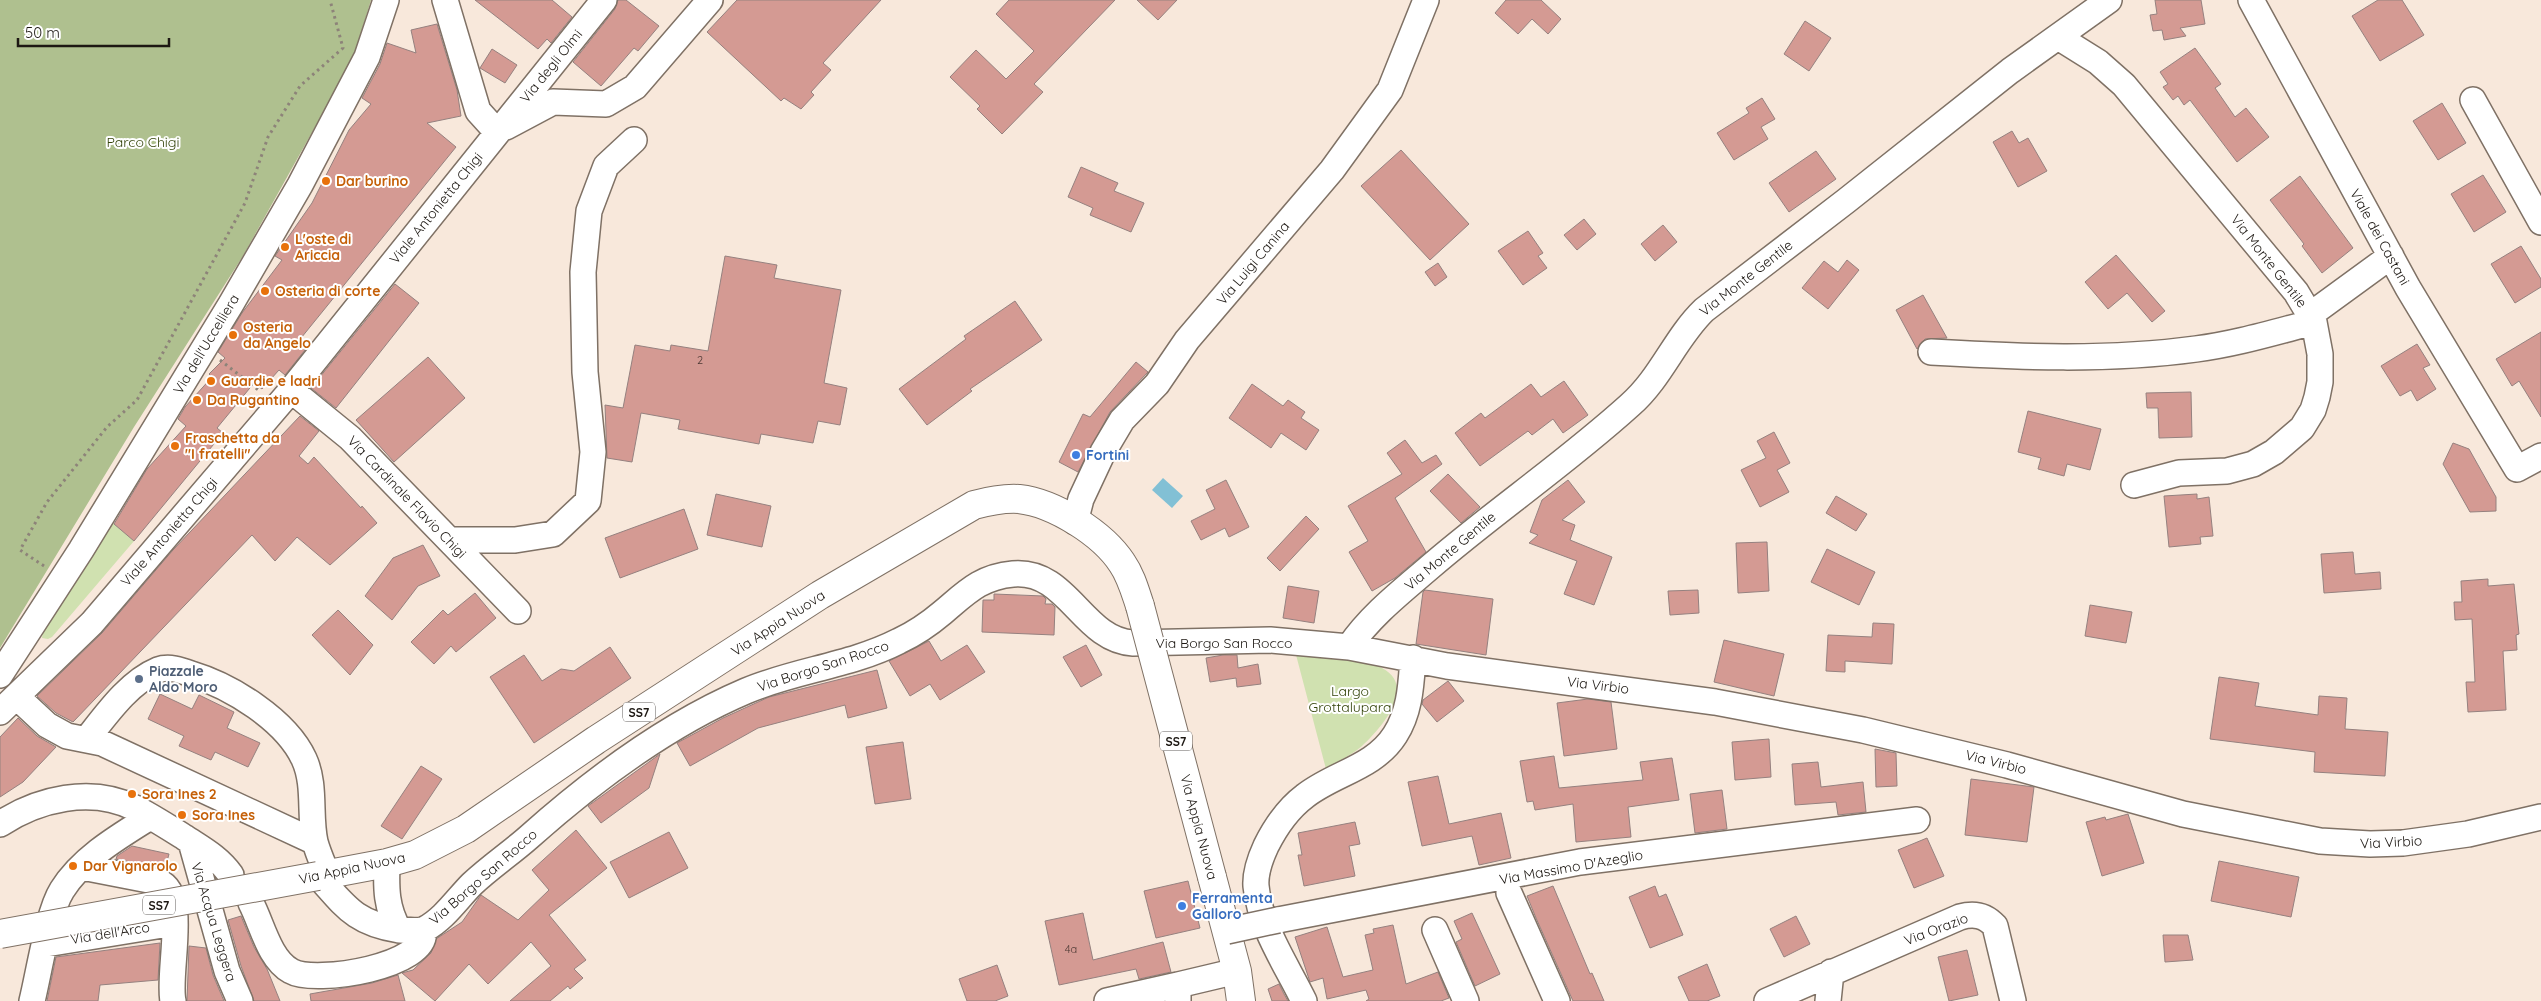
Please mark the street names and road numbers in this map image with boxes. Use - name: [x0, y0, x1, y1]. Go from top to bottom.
- street label: Via degli Olmi: [516, 26, 586, 106]
- street label: Viale Antonietta Chigi: [385, 149, 487, 267]
- street label: Viale dei Castani: [2346, 186, 2414, 288]
- street label: Via Monte Gentile: [2227, 211, 2311, 311]
- street label: Via Luigi Canina: [1213, 217, 1293, 309]
- street label: Via Monte Gentile: [1696, 236, 1796, 320]
- street label: Via dell'Uccelliera: [169, 291, 243, 397]
- street label: Via Cardinale Flavio Chigi: [344, 432, 470, 562]
- street label: Viale Antonietta Chigi: [117, 474, 221, 590]
- street label: Via Monte Gentile: [1401, 508, 1499, 594]
- street label: Via Appia Nuova: [728, 586, 828, 660]
- street label: Via Borgo San Rocco: [1155, 634, 1293, 652]
- street label: Via Borgo San Rocco: [755, 636, 891, 696]
- street label: Via Virbio: [1566, 672, 1630, 698]
- road number: SS7: [623, 702, 655, 722]
- road number: SS7: [1160, 731, 1192, 750]
- street label: Via Virbio: [1964, 746, 2028, 778]
- street label: Via Appia Nuova: [1176, 772, 1222, 882]
- street label: Via Borgo San Rocco: [425, 825, 541, 929]
- street label: Via Virbio: [2359, 831, 2423, 853]
- street label: Via Massimo D'Azeglio: [1498, 846, 1644, 888]
- street label: Via Appia Nuova: [297, 848, 407, 888]
- street label: Via Acqua Leggera: [187, 860, 241, 984]
- road number: SS7: [143, 896, 175, 914]
- street label: Via Orazio: [1901, 909, 1971, 949]
- street label: Via dell'Arco: [69, 918, 151, 948]

